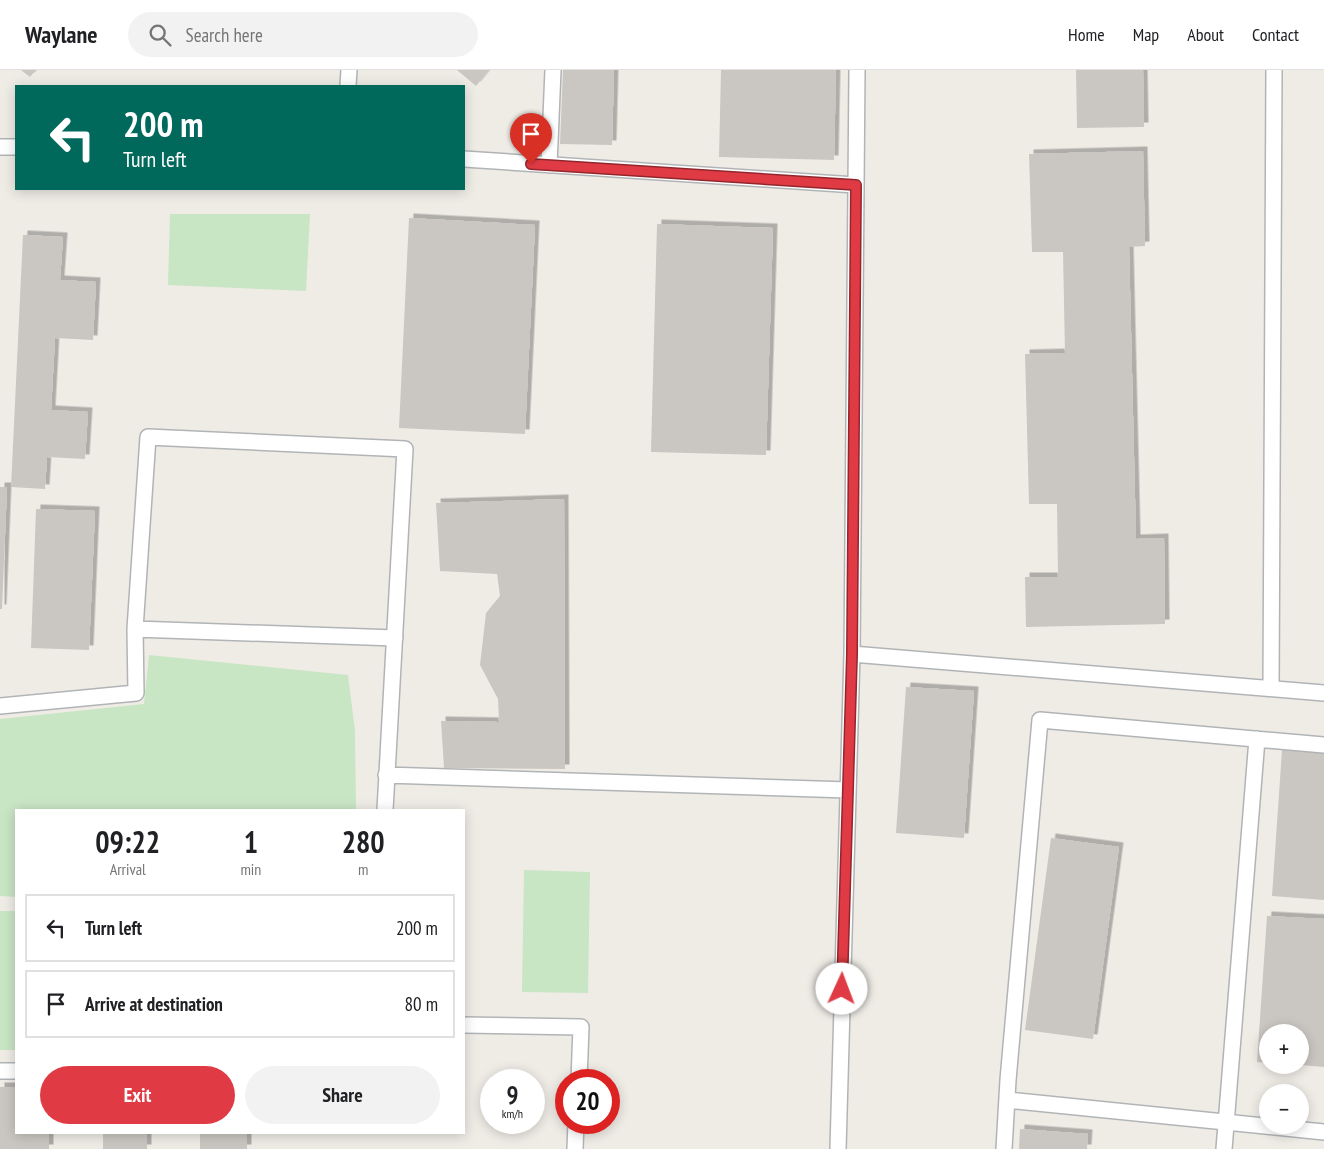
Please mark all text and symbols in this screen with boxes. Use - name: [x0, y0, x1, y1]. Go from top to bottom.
- search box: [128, 12, 478, 57]
- text: Waylane: [25, 19, 98, 50]
- icon: search: [146, 21, 174, 49]
- text: Search here: [186, 23, 263, 47]
- text: Home: [1068, 23, 1105, 46]
- text: Map: [1133, 23, 1159, 46]
- text: About: [1187, 23, 1224, 46]
- text: Contact: [1252, 23, 1299, 46]
- text: 200 m: [123, 101, 204, 147]
- icon: left: [40, 105, 105, 170]
- pin: [510, 113, 552, 164]
- icon: arrive: [517, 120, 545, 148]
- text: Turn left: [123, 145, 187, 173]
- text: 09:22: [95, 822, 160, 861]
- text: 1: [244, 822, 258, 861]
- text: 280: [342, 822, 385, 861]
- text: Arrival: [110, 859, 146, 879]
- text: min: [240, 859, 261, 879]
- text: m: [358, 859, 368, 879]
- icon: left: [42, 914, 70, 942]
- text: Turn left: [85, 916, 142, 940]
- text: 200 m: [396, 916, 438, 940]
- position arrow: [815, 962, 867, 1014]
- icon: arrive: [42, 990, 70, 1018]
- text: Arrive at destination: [85, 992, 223, 1016]
- text: 80 m: [405, 992, 438, 1016]
- map controls: [1259, 1024, 1309, 1134]
- button: +: [1259, 1024, 1309, 1074]
- button: Exit: [40, 1066, 235, 1124]
- button: Share: [245, 1066, 440, 1124]
- speed limit sign: 20: [555, 1069, 620, 1134]
- text: 9: [507, 1079, 518, 1111]
- button: −: [1259, 1084, 1309, 1134]
- text: km/h: [502, 1106, 523, 1121]

